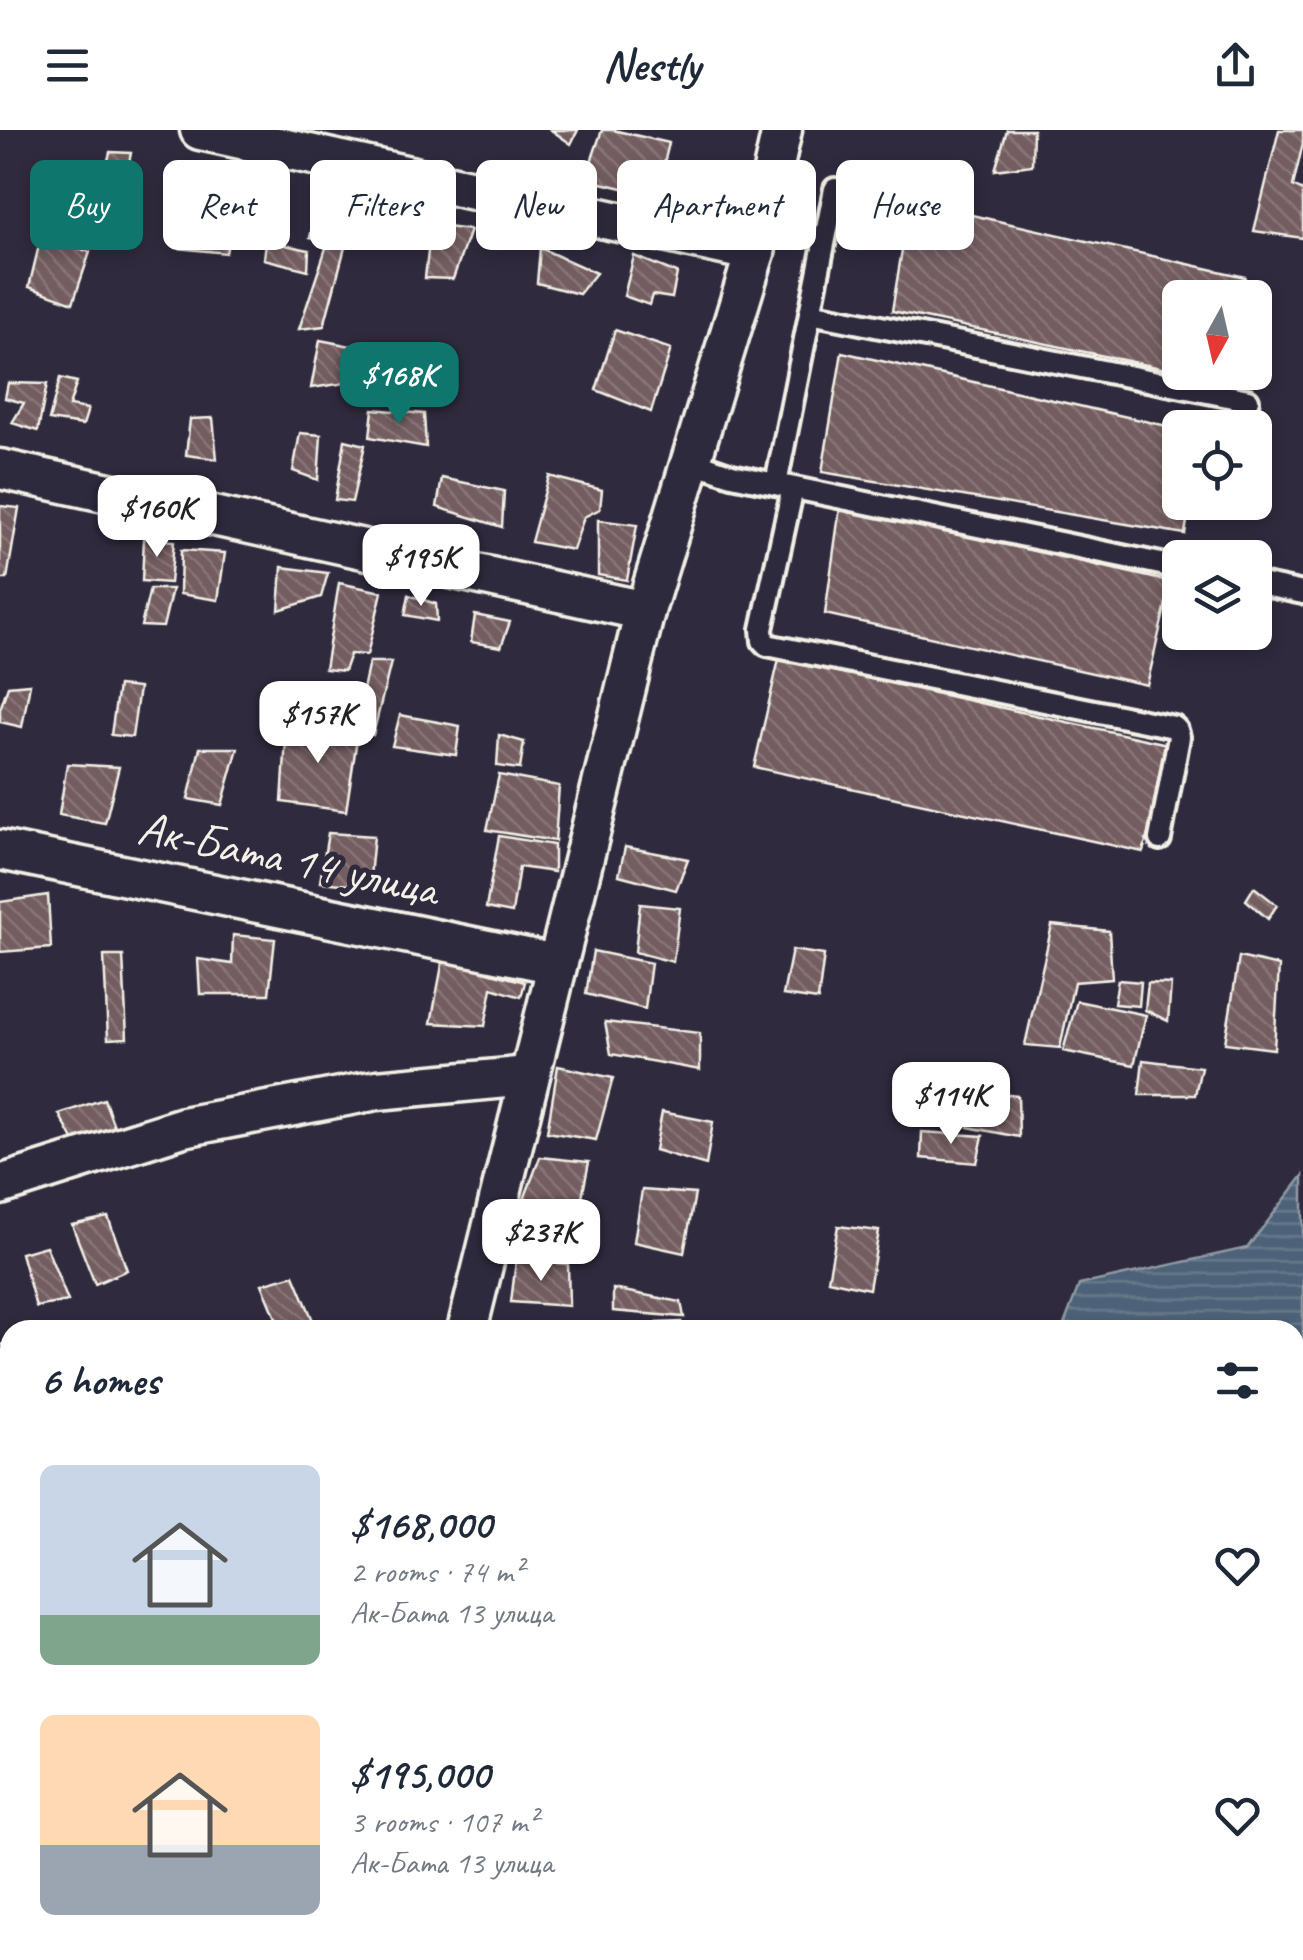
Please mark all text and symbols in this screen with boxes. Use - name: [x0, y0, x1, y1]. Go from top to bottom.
- text: Nestly: [603, 37, 700, 94]
- icon: menu: [40, 38, 95, 93]
- icon: share: [1208, 38, 1263, 93]
- chip: Buy: [30, 160, 143, 250]
- chip: Rent: [163, 160, 290, 250]
- chip: Filters: [310, 160, 456, 250]
- chip: New: [476, 160, 597, 250]
- chip: Apartment: [617, 160, 816, 250]
- chip: House: [836, 160, 974, 250]
- north arrow: [1162, 280, 1272, 390]
- map controls: [1162, 280, 1272, 650]
- pin: $168K: [329, 342, 469, 427]
- text: $168K: [362, 354, 436, 395]
- button: locate: [1162, 410, 1272, 520]
- pin: $160K: [87, 475, 227, 560]
- text: $160K: [120, 487, 194, 528]
- pin: $195K: [351, 524, 491, 609]
- text: $195K: [385, 536, 457, 577]
- button: layers: [1162, 540, 1272, 650]
- pin: $157K: [248, 681, 388, 766]
- text: $157K: [281, 693, 355, 734]
- street label: Ак-Бата 14 улица: [133, 797, 447, 920]
- pin: $114K: [881, 1062, 1021, 1147]
- text: $114K: [914, 1074, 988, 1115]
- pin: $237K: [471, 1199, 611, 1284]
- text: $237K: [504, 1211, 578, 1252]
- icon: filters: [1210, 1353, 1265, 1408]
- text: 6 homes: [40, 1354, 159, 1407]
- text: $168,000: [350, 1498, 492, 1551]
- icon: home: [120, 1505, 240, 1625]
- icon: heart: [1210, 1538, 1265, 1593]
- text: 2 rooms · 74 m²: [350, 1551, 523, 1592]
- text: Ак-Бата 13 улица: [350, 1592, 553, 1633]
- text: $195,000: [350, 1748, 489, 1801]
- icon: home: [120, 1755, 240, 1875]
- icon: heart: [1210, 1788, 1265, 1843]
- text: 3 rooms · 107 m²: [350, 1801, 537, 1842]
- text: Ак-Бата 13 улица: [350, 1842, 553, 1883]

